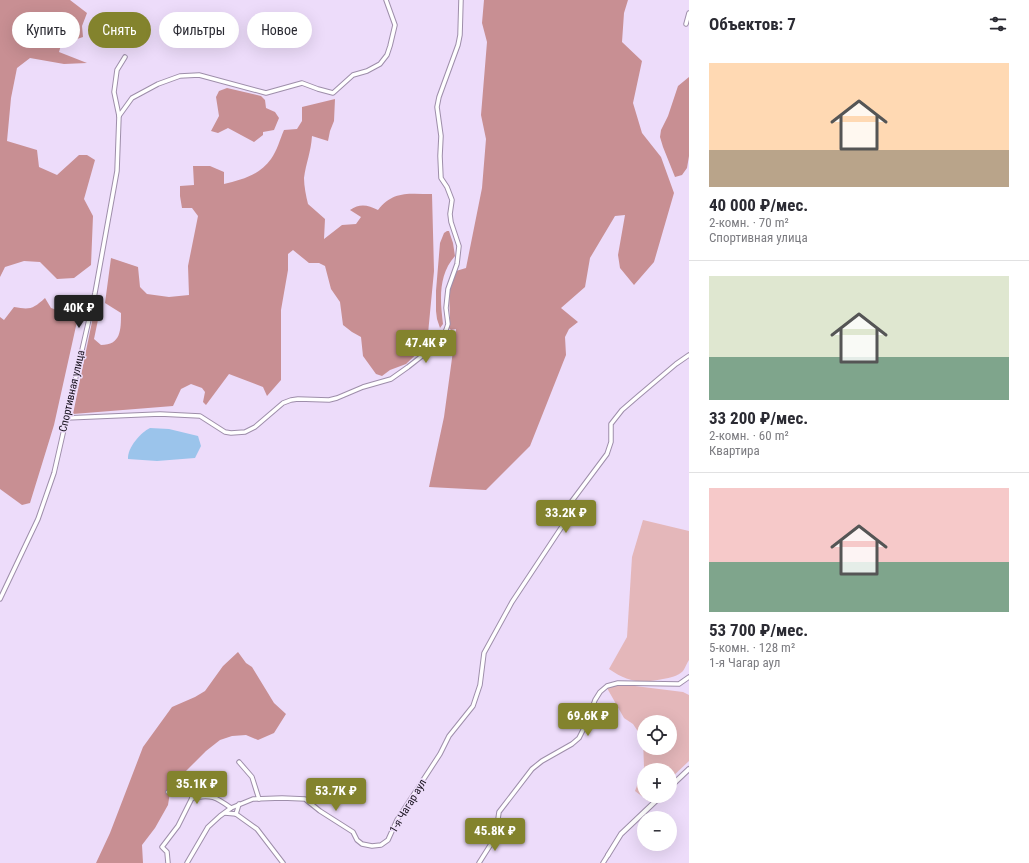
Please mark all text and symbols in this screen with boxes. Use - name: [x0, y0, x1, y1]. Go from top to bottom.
- chip: Купить: [12, 12, 80, 48]
- chip: Снять: [88, 12, 151, 48]
- chip: Фильтры: [159, 12, 239, 48]
- chip: Новое: [247, 12, 312, 48]
- icon: filters: [987, 13, 1009, 35]
- text: Объектов: 7: [709, 14, 796, 34]
- icon: home: [823, 89, 895, 161]
- text: 40 000 ₽/мес.: [709, 195, 808, 215]
- text: 2-комн. · 70 m²: [709, 215, 789, 230]
- text: Спортивная улица: [709, 230, 808, 245]
- pin: 40K ₽: [51, 295, 107, 329]
- text: 40K ₽: [63, 300, 95, 315]
- icon: home: [823, 302, 895, 374]
- pin: 47.4K ₽: [389, 330, 463, 364]
- text: 47.4K ₽: [405, 335, 447, 350]
- street label: Спортивная улица: [56, 349, 88, 433]
- text: 33 200 ₽/мес.: [709, 408, 808, 428]
- text: 2-комн. · 60 m²: [709, 428, 789, 443]
- text: Квартира: [709, 443, 760, 458]
- pin: 33.2K ₽: [529, 500, 603, 534]
- text: 33.2K ₽: [545, 505, 587, 520]
- icon: home: [823, 514, 895, 586]
- text: 53 700 ₽/мес.: [709, 620, 808, 640]
- text: 5-комн. · 128 m²: [709, 640, 795, 655]
- text: 1-я Чагар аул: [709, 655, 780, 670]
- pin: 69.6K ₽: [551, 703, 625, 737]
- text: 69.6K ₽: [567, 708, 609, 723]
- map controls: [637, 715, 677, 851]
- button: locate: [637, 715, 677, 755]
- button: +: [637, 763, 677, 803]
- pin: 35.1K ₽: [160, 771, 234, 805]
- text: 35.1K ₽: [176, 776, 218, 791]
- street label: 1-я Чагар аул: [387, 777, 429, 835]
- pin: 53.7K ₽: [299, 778, 373, 812]
- text: 53.7K ₽: [315, 783, 357, 798]
- button: −: [637, 811, 677, 851]
- pin: 45.8K ₽: [458, 818, 532, 852]
- text: 45.8K ₽: [474, 823, 516, 838]

